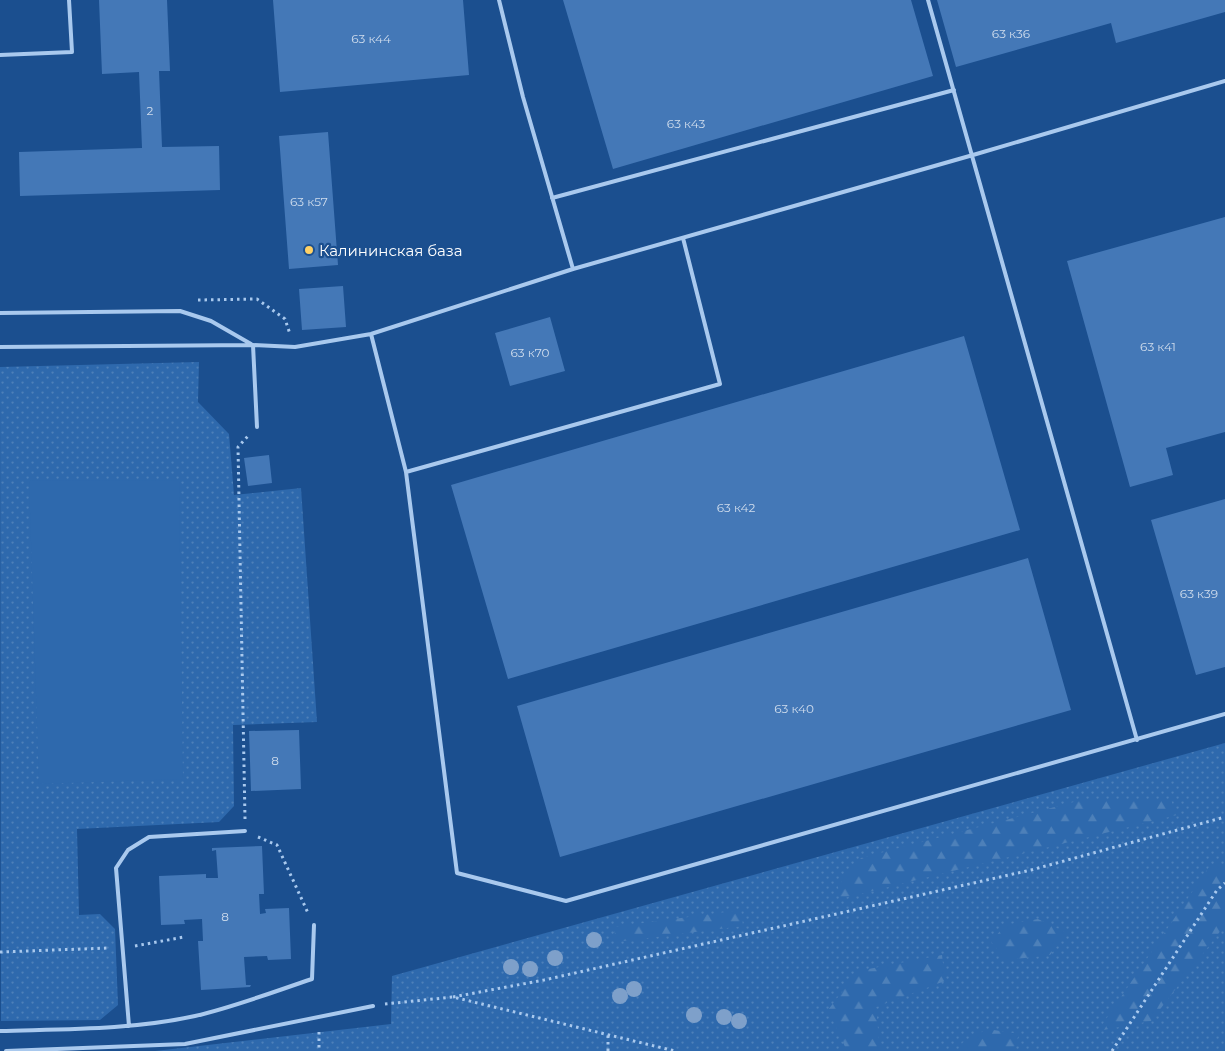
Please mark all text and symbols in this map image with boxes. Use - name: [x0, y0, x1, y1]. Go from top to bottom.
- house number: 63 к36: [992, 26, 1030, 41]
- house number: 63 к44: [351, 31, 391, 46]
- house number: 2: [147, 103, 154, 118]
- house number: 63 к43: [667, 116, 705, 131]
- house number: 63 к57: [290, 194, 328, 209]
- place label: Калининская база: [319, 241, 463, 260]
- marker: Калининская база: [303, 244, 315, 256]
- house number: 63 к41: [1140, 339, 1176, 354]
- house number: 63 к70: [511, 345, 549, 360]
- house number: 63 к42: [717, 500, 755, 515]
- house number: 63 к39: [1180, 586, 1218, 601]
- house number: 63 к40: [774, 701, 814, 716]
- house number: 8: [271, 753, 279, 768]
- house number: 8: [221, 909, 229, 924]

